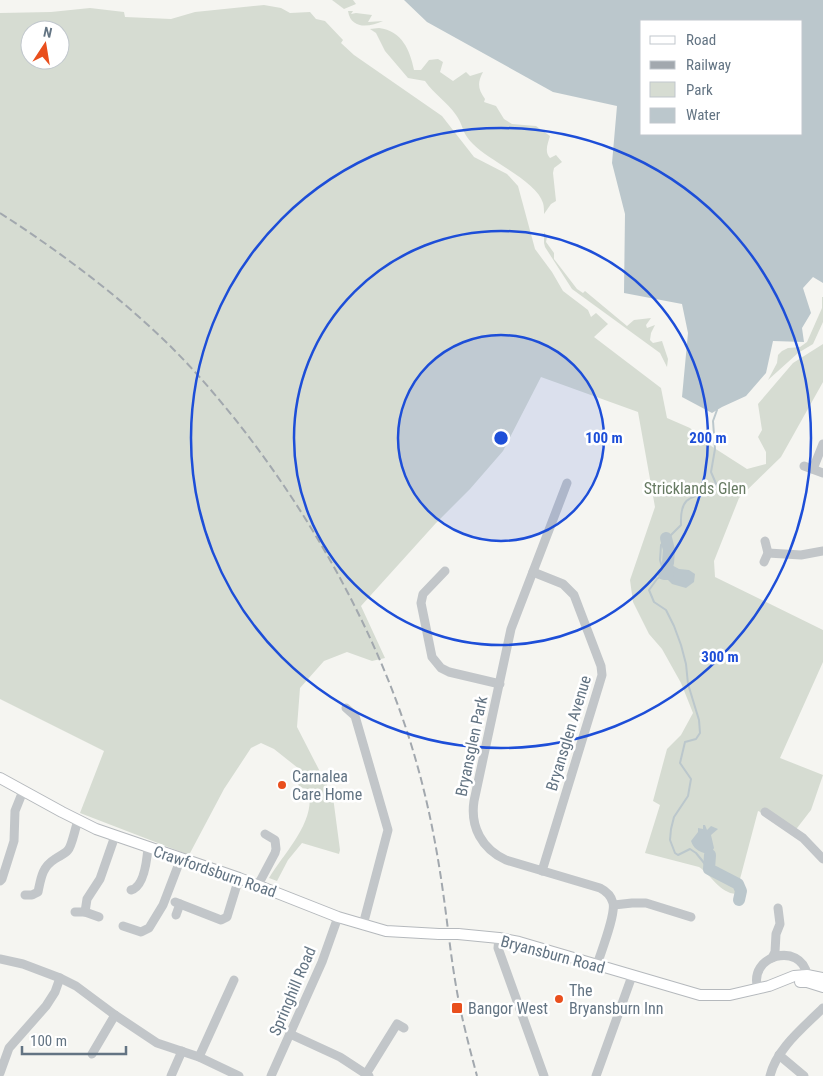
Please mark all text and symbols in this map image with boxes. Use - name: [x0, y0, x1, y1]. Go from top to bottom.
- north arrow: [20, 20, 70, 70]
- legend: [640, 20, 803, 135]
- text: N: [42, 24, 54, 41]
- text: Road: [686, 31, 716, 49]
- text: Railway: [686, 56, 731, 74]
- text: Park: [686, 81, 713, 99]
- text: Water: [686, 106, 721, 124]
- centre of rings: [492, 429, 510, 447]
- text: 100 m: [585, 429, 623, 447]
- text: 200 m: [689, 429, 727, 447]
- park label: Stricklands Glen: [644, 479, 746, 498]
- text: 300 m: [701, 648, 739, 666]
- street label: Bryansglen Avenue: [542, 673, 595, 793]
- street label: Bryansglen Park: [452, 693, 492, 798]
- place label: Carnalea Care Home: [292, 767, 362, 804]
- marker: Carnalea Care Home: [276, 779, 288, 791]
- street label: Crawfordsburn Road: [151, 842, 279, 901]
- street label: Bryansburn Road: [499, 931, 607, 978]
- street label: Springhill Road: [265, 944, 320, 1039]
- place label: The Bryansburn Inn: [569, 981, 663, 1018]
- marker: The Bryansburn Inn: [553, 993, 565, 1005]
- place label: Bangor West: [468, 999, 548, 1018]
- marker: Bangor West: [450, 1001, 464, 1015]
- scale bar: [22, 1024, 126, 1056]
- text: 100 m: [30, 1032, 67, 1050]

